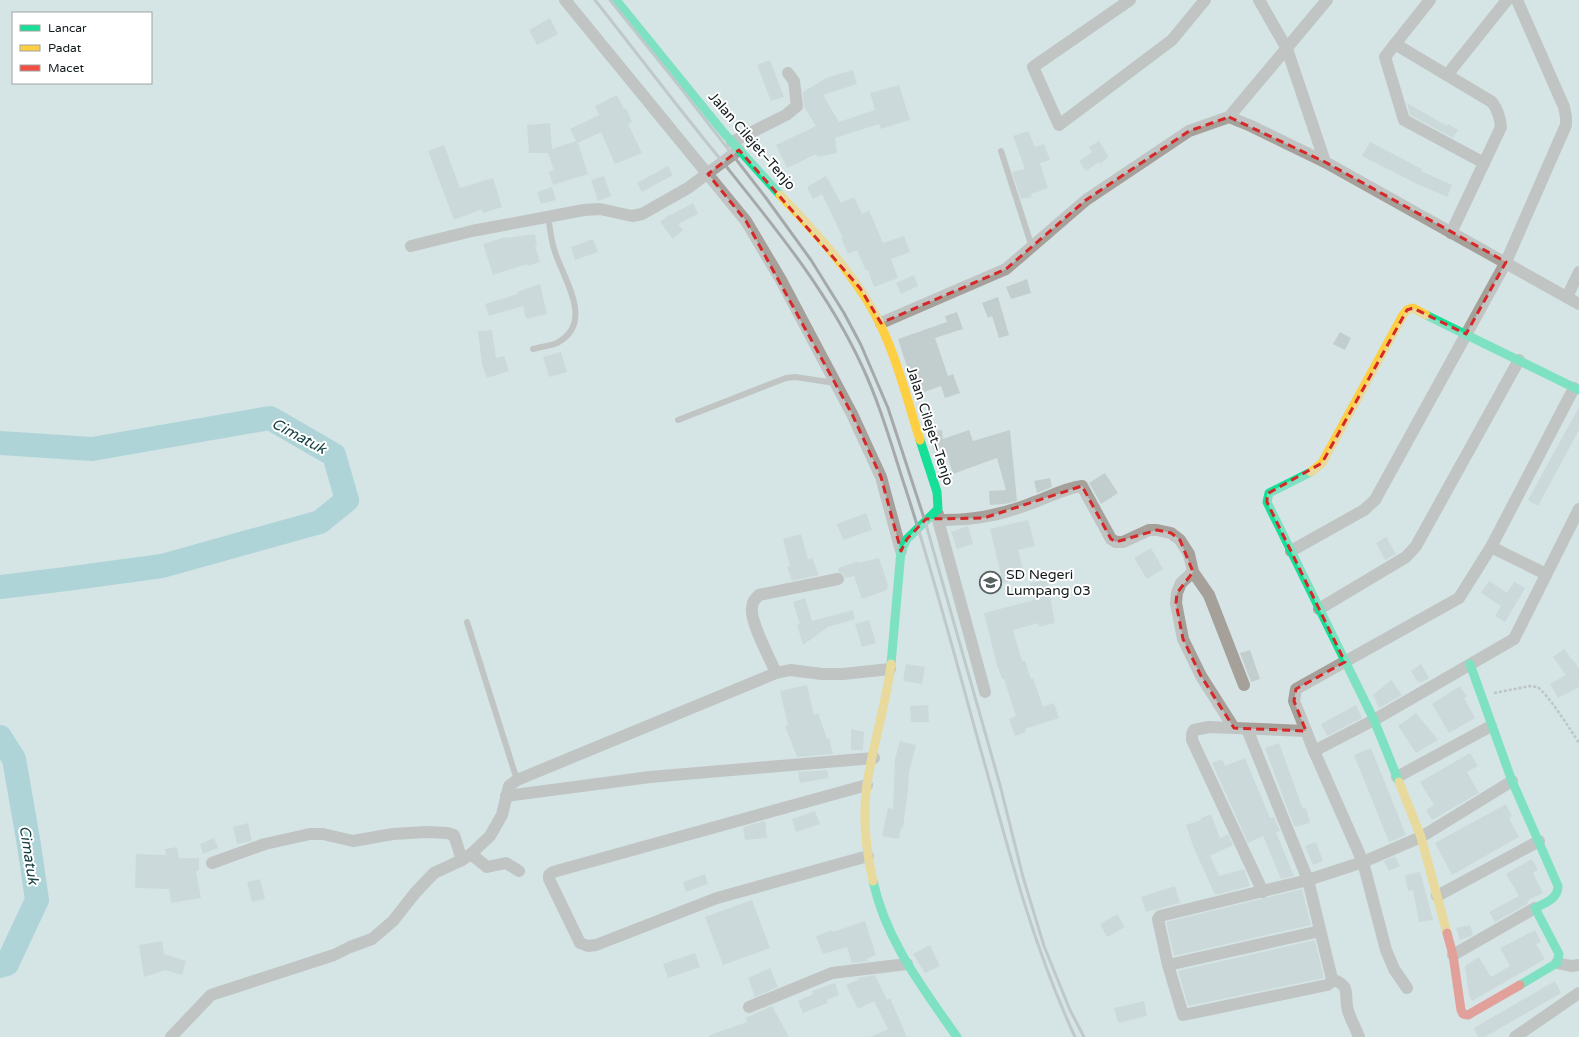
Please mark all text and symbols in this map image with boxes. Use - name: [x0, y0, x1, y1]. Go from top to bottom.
- legend: [12, 12, 152, 84]
- text: Lancar: [48, 21, 87, 35]
- text: Padat: [48, 41, 82, 55]
- text: Macet: [48, 61, 84, 75]
- street label: Jalan Cilejet–Tenjo: [705, 89, 799, 193]
- street label: Jalan Cilejet–Tenjo: [903, 364, 957, 488]
- water label: Cimatuk: [269, 414, 331, 459]
- place label: SD Negeri Lumpang 03: [1006, 566, 1091, 599]
- school or university icon: SD Negeri Lumpang 03: [977, 569, 1003, 595]
- water label: Cimatuk: [15, 824, 43, 887]

